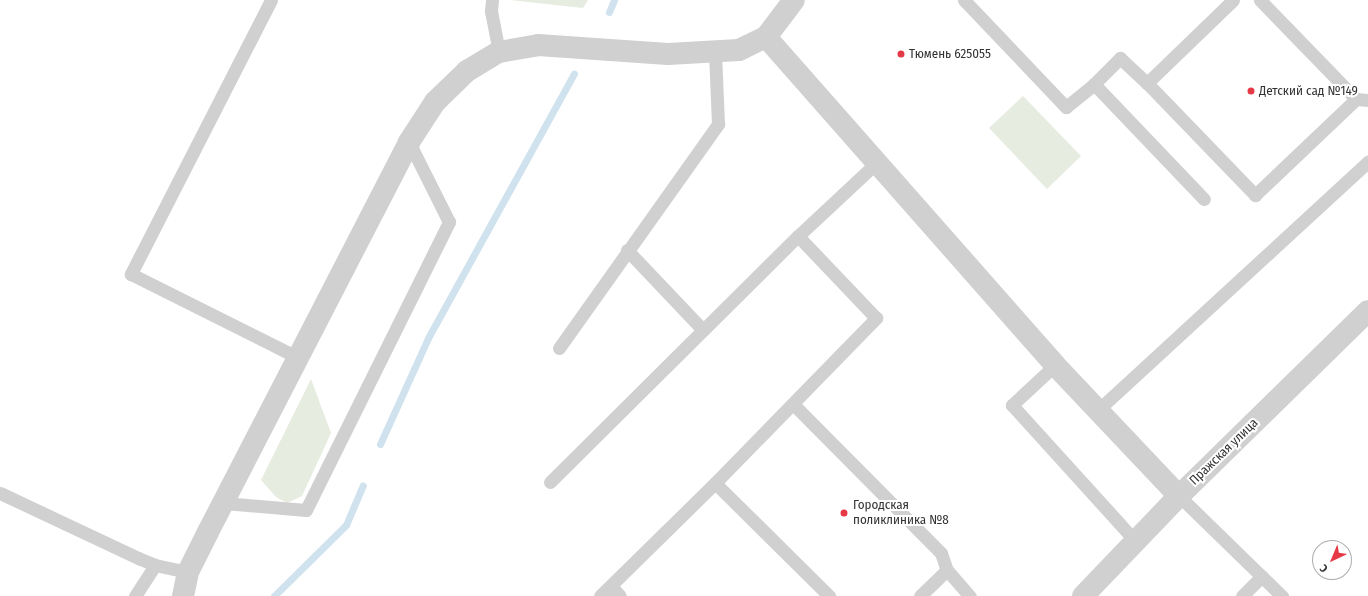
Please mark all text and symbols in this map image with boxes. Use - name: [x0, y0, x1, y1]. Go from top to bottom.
- place label: Тюмень 625055: [909, 46, 991, 62]
- marker: Тюмень 625055: [896, 49, 906, 59]
- place label: Детский сад №149: [1259, 83, 1358, 99]
- marker: Детский сад №149: [1246, 86, 1256, 96]
- street label: Пражская улица: [1187, 415, 1261, 489]
- place label: Городская поликлиника №8: [853, 498, 949, 529]
- marker: Городская поликлиника №8: [838, 507, 850, 519]
- north arrow: [1312, 540, 1352, 580]
- text: С: [1317, 562, 1331, 575]

